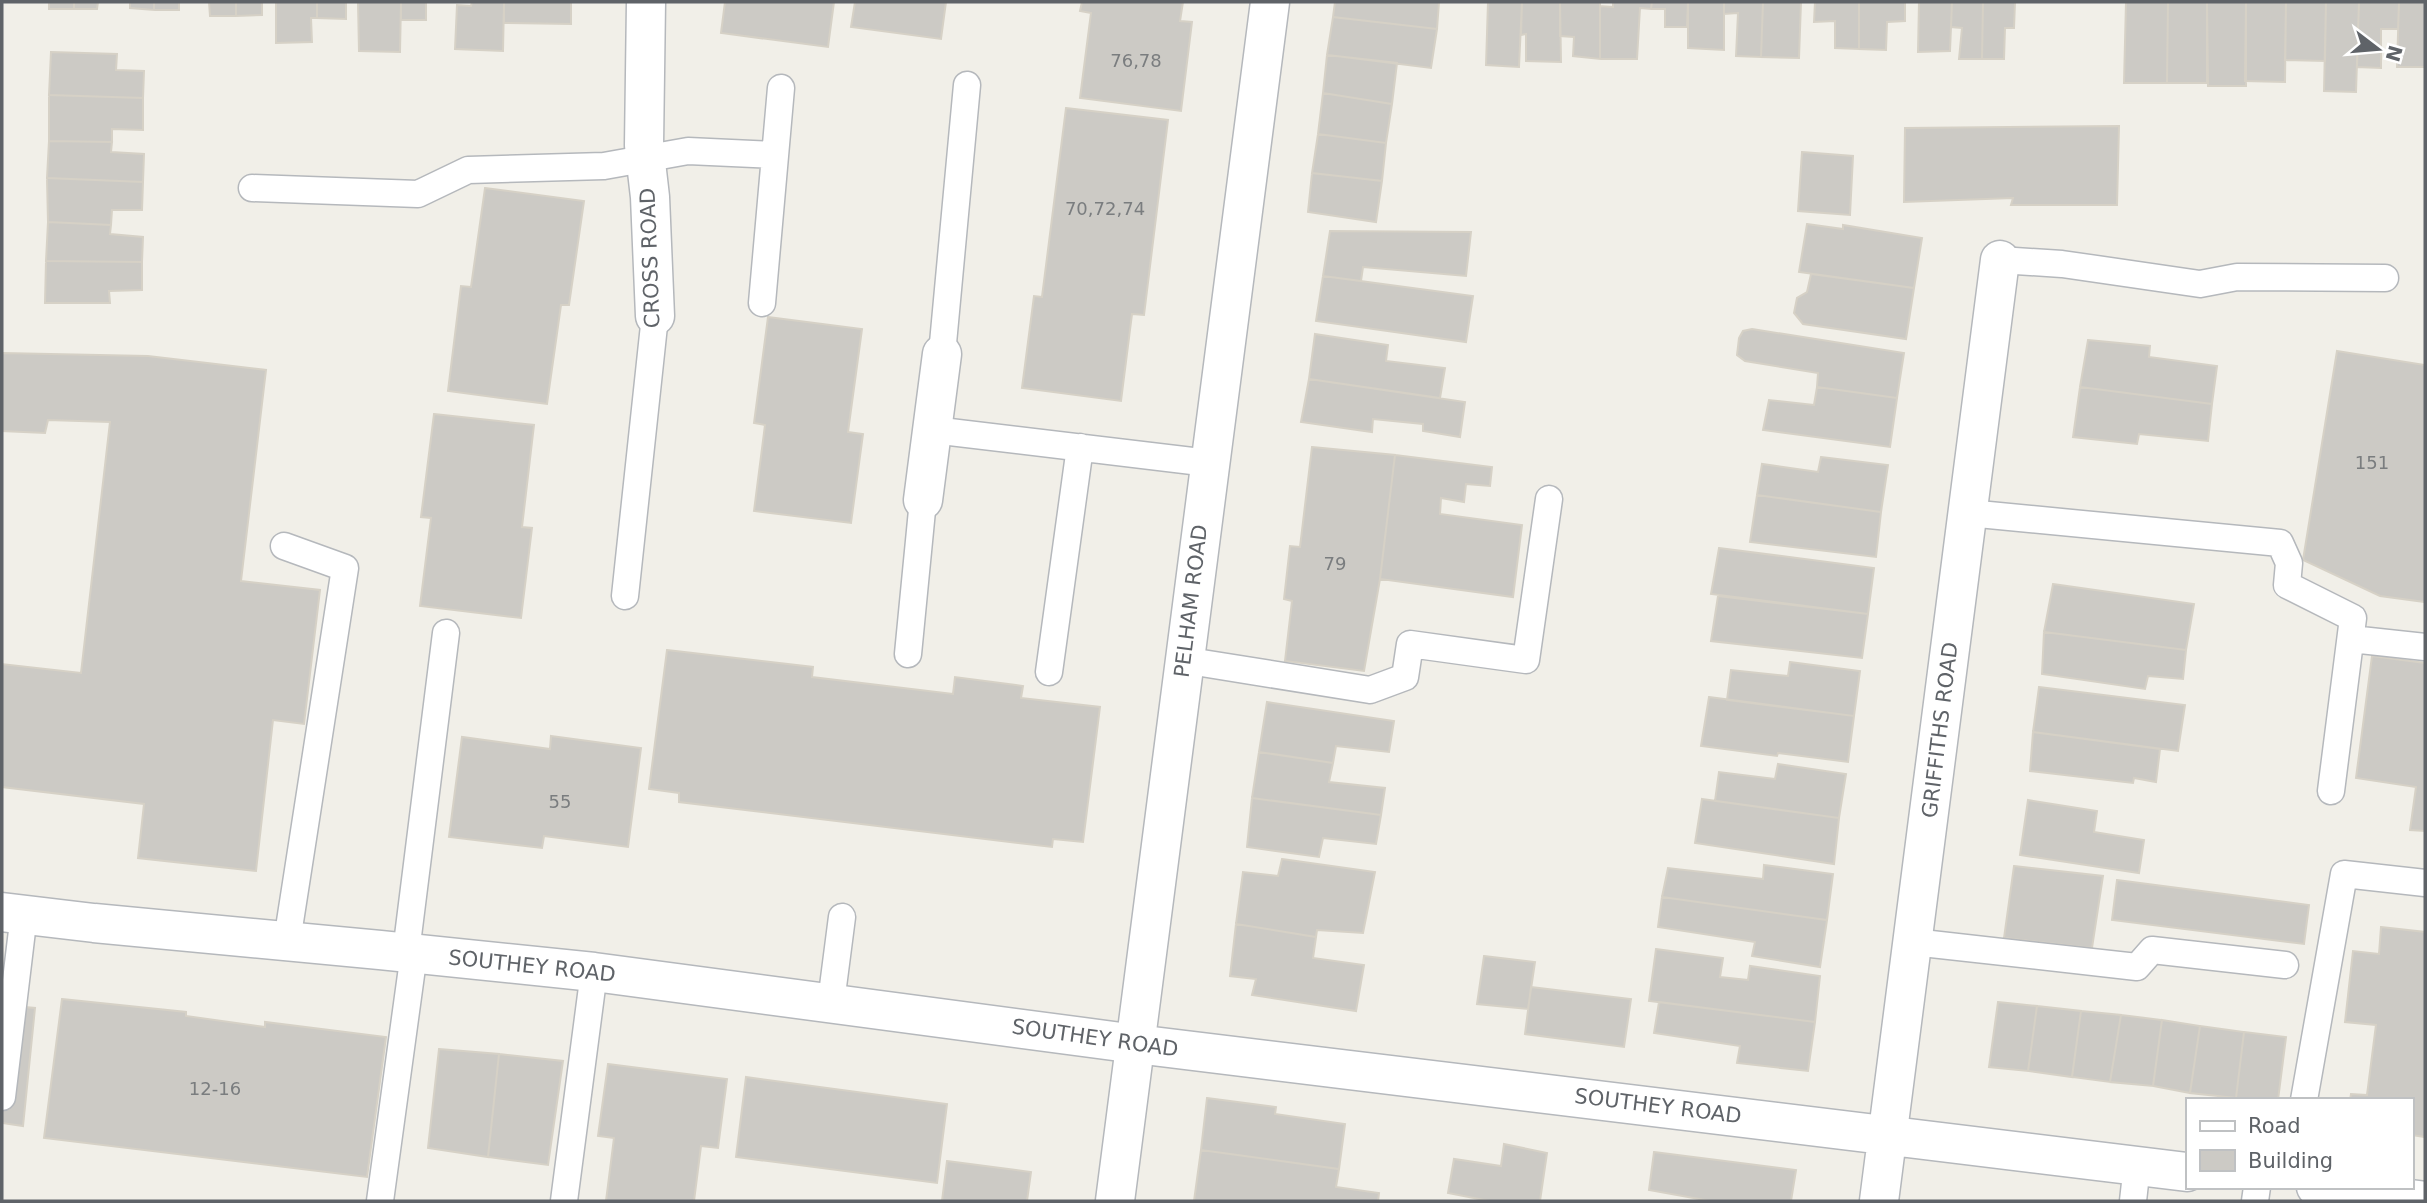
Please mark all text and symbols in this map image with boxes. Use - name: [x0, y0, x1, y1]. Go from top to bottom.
- north arrow: [2343, 14, 2413, 84]
- text: N: [2382, 43, 2407, 64]
- house number: 76,78: [1110, 50, 1162, 71]
- street label: CROSS ROAD: [636, 187, 664, 329]
- house number: 70,72,74: [1065, 198, 1145, 219]
- house number: 151: [2355, 452, 2389, 473]
- street label: PELHAM ROAD: [1170, 523, 1212, 679]
- house number: 79: [1324, 553, 1346, 574]
- street label: GRIFFITHS ROAD: [1917, 641, 1963, 819]
- house number: 55: [549, 791, 571, 812]
- street label: SOUTHEY ROAD: [447, 945, 617, 987]
- street label: SOUTHEY ROAD: [1010, 1014, 1180, 1062]
- house number: 12-16: [189, 1078, 241, 1099]
- street label: SOUTHEY ROAD: [1573, 1084, 1743, 1128]
- legend: [2186, 1098, 2413, 1189]
- text: Road: [2248, 1114, 2301, 1138]
- text: Building: [2248, 1149, 2333, 1173]

